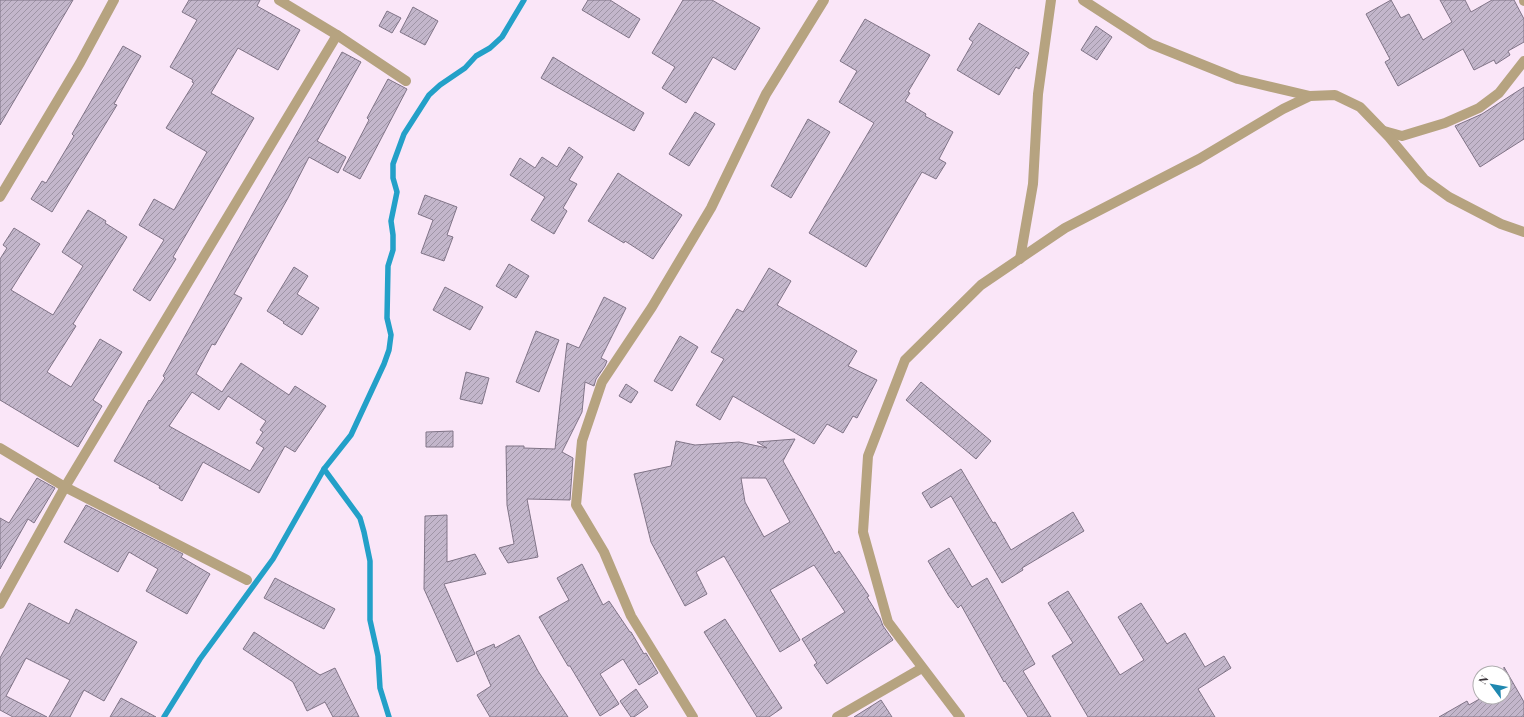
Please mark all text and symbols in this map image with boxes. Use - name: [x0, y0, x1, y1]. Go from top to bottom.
- north arrow: [1472, 665, 1512, 705]
- text: N: [1475, 672, 1492, 687]

